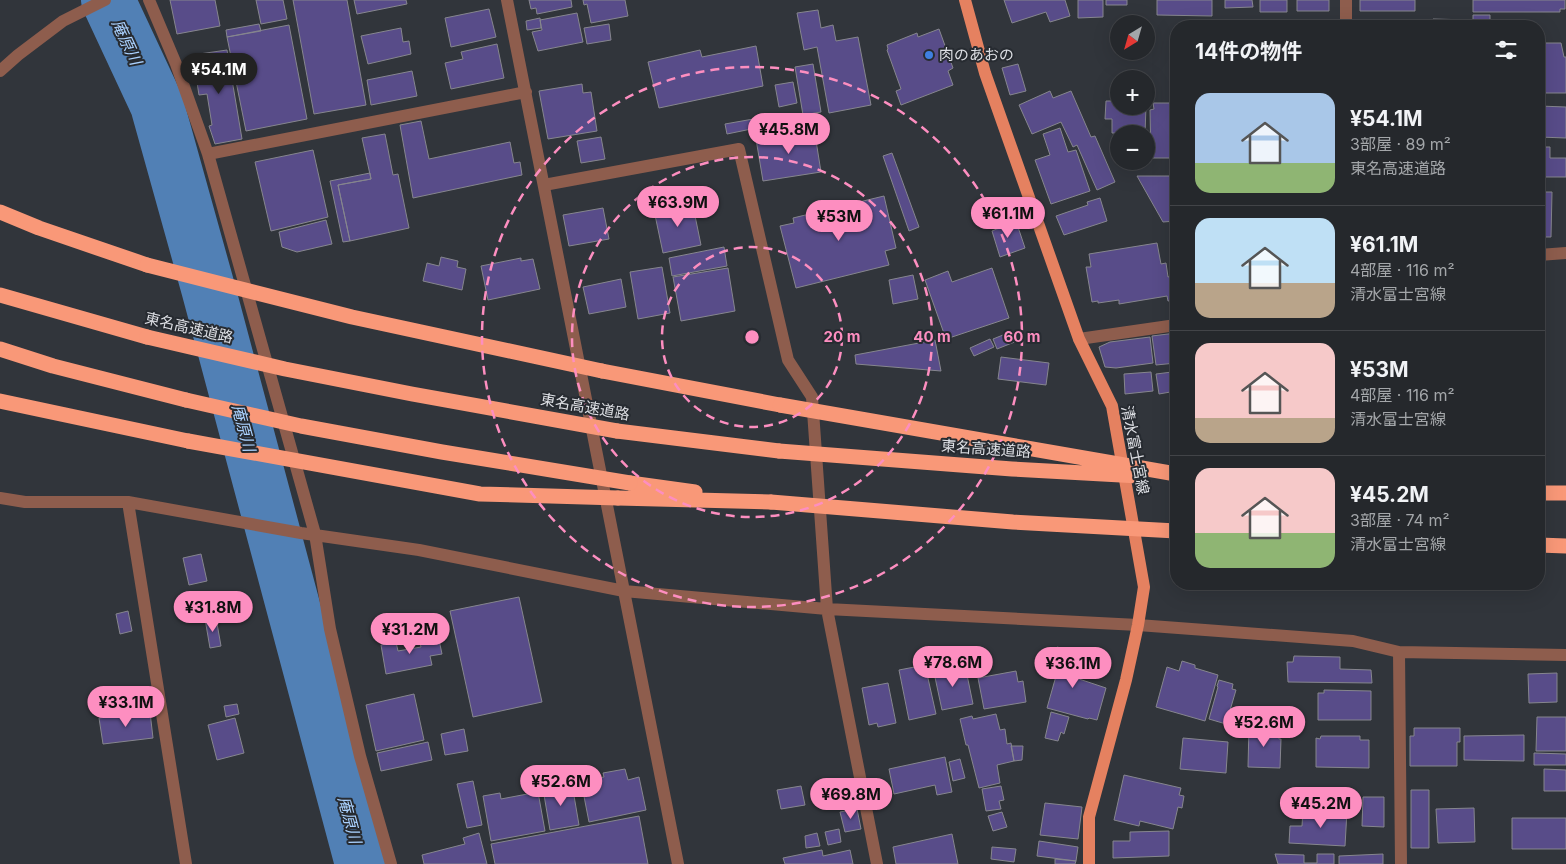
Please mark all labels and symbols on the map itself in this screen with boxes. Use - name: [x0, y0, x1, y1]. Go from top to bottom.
- north arrow: [1110, 15, 1155, 60]
- water label: 庵原川: [108, 16, 147, 70]
- place label: 肉のあおの: [939, 45, 1014, 64]
- marker: 肉のあおの: [923, 49, 935, 61]
- pin: ¥54.1M: [178, 52, 260, 95]
- pin: ¥45.8M: [748, 112, 830, 155]
- pin: ¥63.9M: [637, 186, 719, 228]
- pin: ¥61.1M: [967, 196, 1049, 239]
- pin: ¥53M: [809, 200, 869, 242]
- street label: 東名高速道路: [143, 308, 235, 347]
- text: 20 m: [824, 327, 860, 346]
- text: 40 m: [913, 327, 951, 346]
- text: 60 m: [1003, 327, 1041, 346]
- centre of rings: [743, 328, 761, 346]
- street label: 東名高速道路: [539, 389, 631, 424]
- water label: 庵原川: [228, 402, 260, 456]
- street label: 清水富士宮線: [1118, 404, 1153, 496]
- street label: 東名高速道路: [940, 436, 1032, 461]
- pin: ¥31.8M: [172, 590, 254, 633]
- pin: ¥31.2M: [369, 612, 451, 655]
- pin: ¥78.6M: [912, 646, 994, 688]
- pin: ¥36.1M: [1032, 646, 1114, 689]
- pin: ¥33.1M: [85, 686, 167, 728]
- pin: ¥52.6M: [1223, 706, 1305, 748]
- pin: ¥52.6M: [520, 764, 602, 807]
- pin: ¥69.8M: [810, 778, 892, 820]
- pin: ¥45.2M: [1280, 786, 1362, 829]
- water label: 庵原川: [334, 794, 366, 848]

